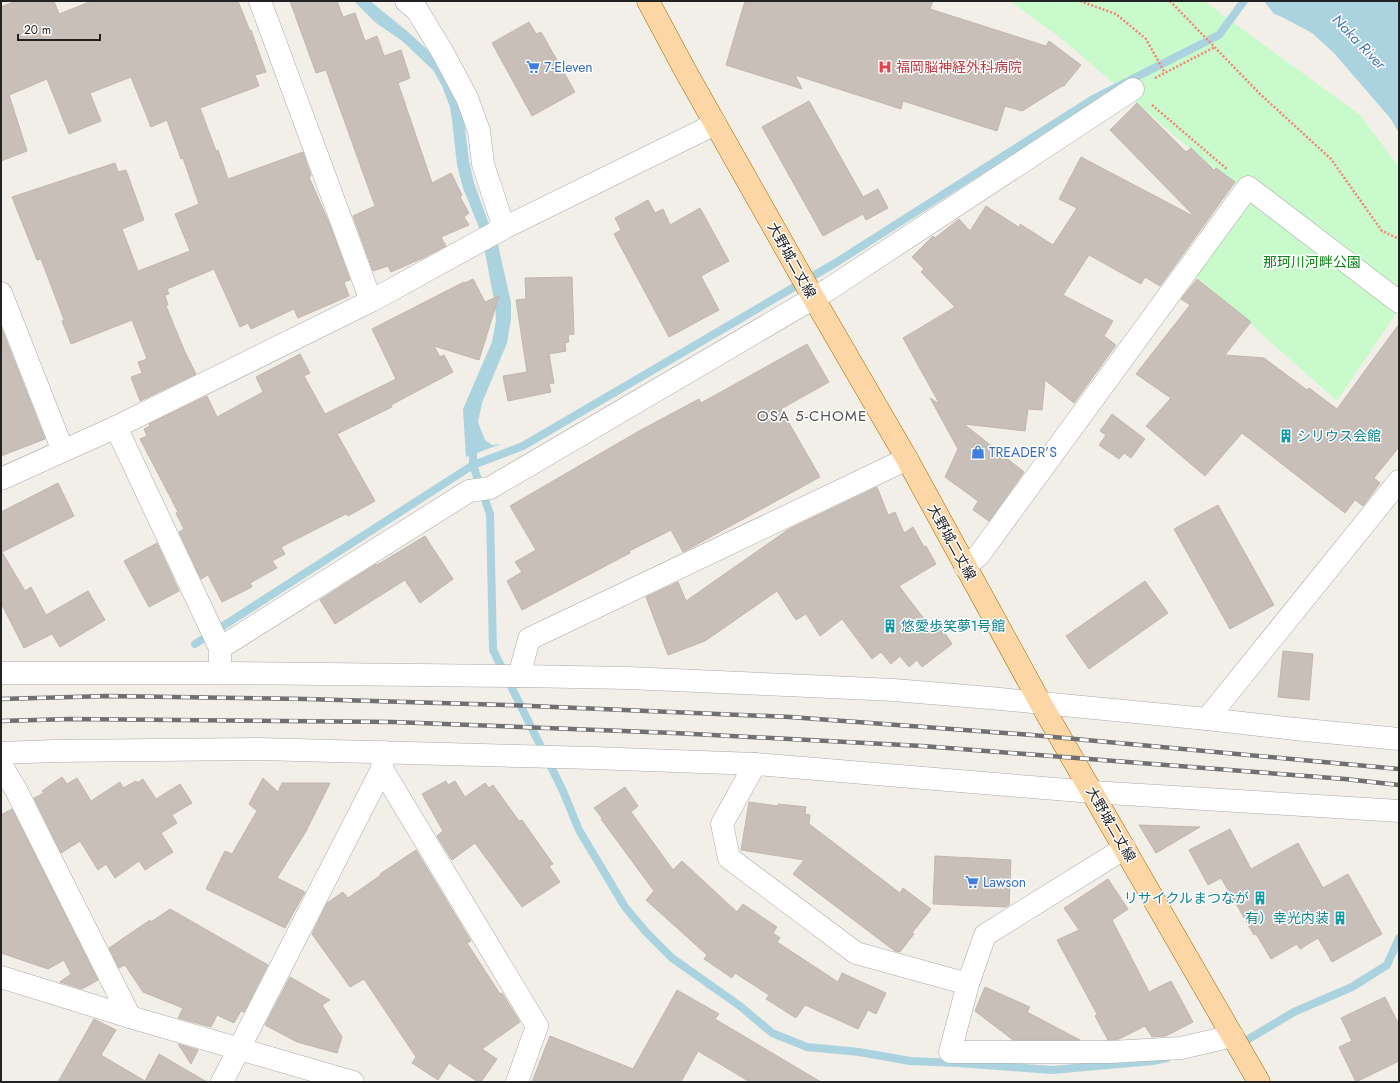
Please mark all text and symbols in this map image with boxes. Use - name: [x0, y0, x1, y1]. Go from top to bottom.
- water label: Naka River: [1327, 9, 1392, 75]
- scale bar: [18, 16, 100, 42]
- text: 20 m: [24, 21, 51, 39]
- place label: 7-Eleven: [544, 57, 593, 77]
- place label: 福岡脳神経外科病院: [896, 57, 1022, 77]
- supermarket icon: 7-Eleven: [525, 59, 541, 75]
- hospital icon: 福岡脳神経外科病院: [877, 59, 893, 75]
- street label: 大野城二丈線: [763, 218, 821, 302]
- park label: 那珂川河畔公園: [1263, 252, 1361, 272]
- district label: OSA 5-CHOME: [757, 405, 867, 427]
- place label: シリウス会館: [1297, 426, 1381, 446]
- building icon: シリウス会館: [1278, 428, 1294, 444]
- place label: TREADER’S: [989, 442, 1057, 462]
- shop icon: TREADER’S: [970, 444, 986, 460]
- street label: 大野城二丈線: [923, 500, 981, 584]
- place label: 悠愛歩笑夢1号館: [901, 616, 1005, 636]
- building icon: 悠愛歩笑夢1号館: [882, 618, 898, 634]
- street label: 大野城二丈線: [1081, 783, 1141, 865]
- place label: Lawson: [983, 872, 1026, 892]
- supermarket icon: Lawson: [964, 874, 980, 890]
- place label: リサイクルまつなが: [1124, 888, 1249, 908]
- building icon: リサイクルまつなが: [1252, 890, 1268, 906]
- place label: 有）幸光内装: [1245, 908, 1329, 928]
- building icon: 有）幸光内装: [1332, 910, 1348, 926]

